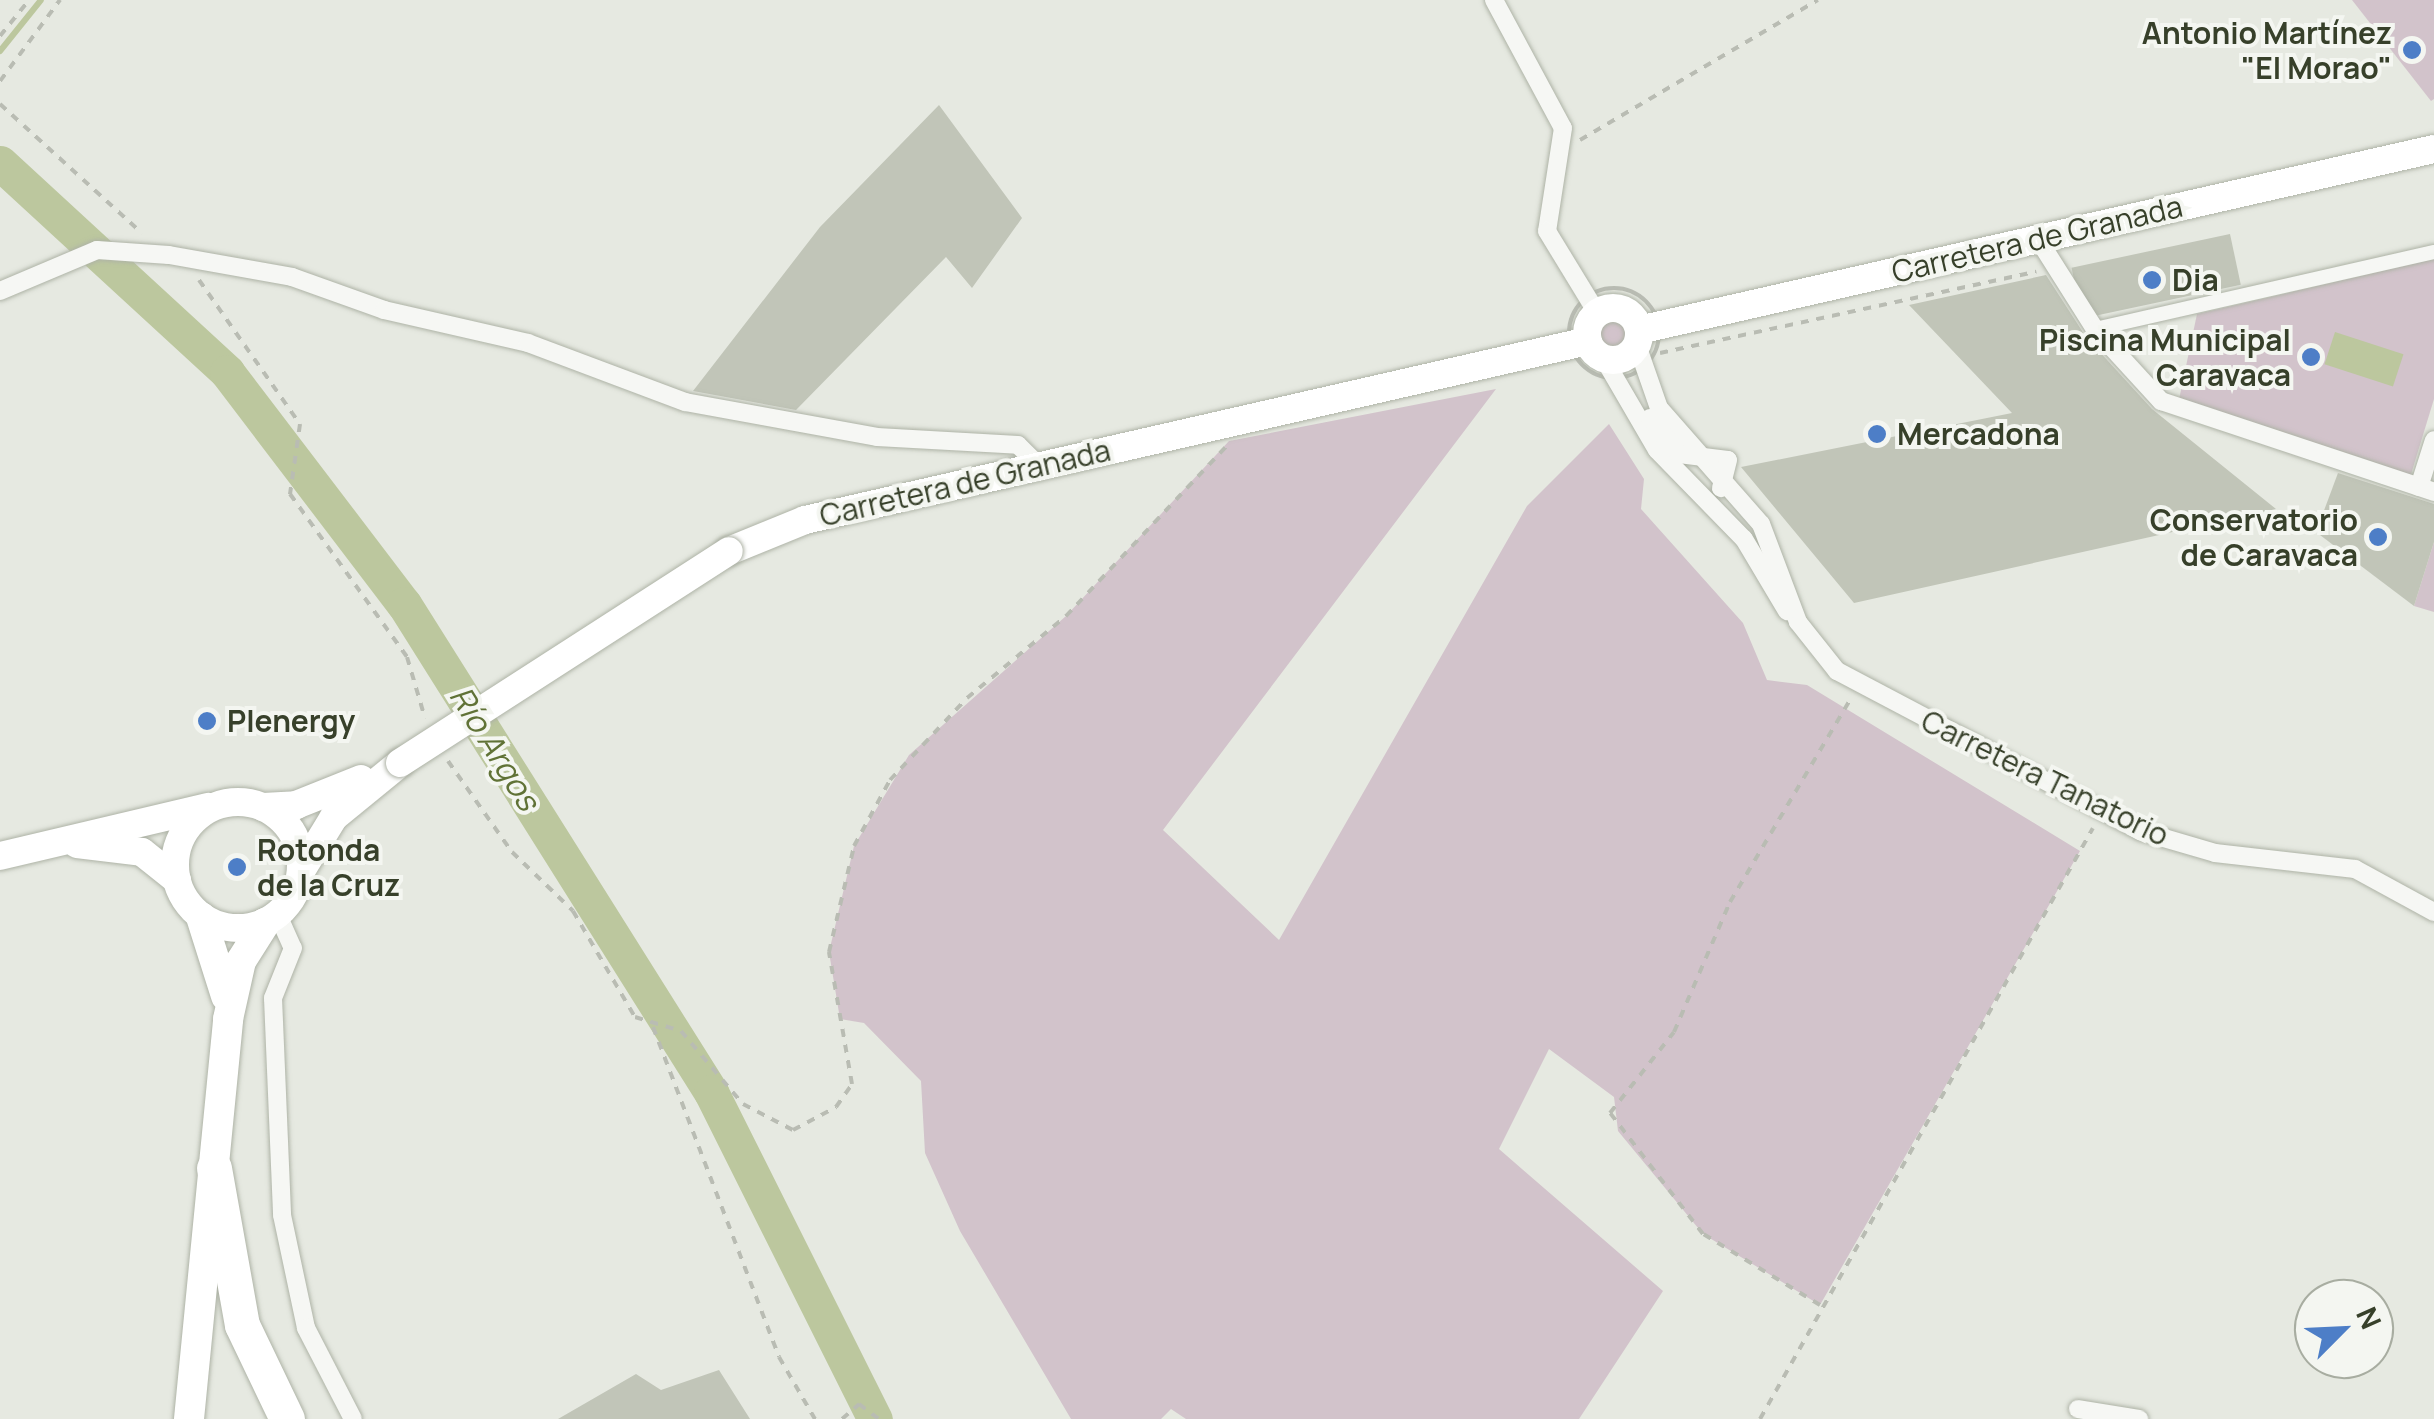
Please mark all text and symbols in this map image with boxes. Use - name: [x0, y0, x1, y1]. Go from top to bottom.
- place label: Antonio Martínez "El Morao": [2142, 15, 2392, 86]
- marker: Antonio Martínez "El Morao": [2401, 39, 2423, 61]
- street label: Carretera de Granada: [1888, 188, 2186, 290]
- place label: Dia: [2172, 262, 2219, 298]
- marker: Dia: [2141, 269, 2163, 291]
- place label: Piscina Municipal Caravaca: [2039, 322, 2291, 392]
- marker: Piscina Municipal Caravaca: [2300, 346, 2322, 368]
- place label: Mercadona: [1897, 416, 2060, 452]
- marker: Mercadona: [1866, 423, 1888, 445]
- street label: Carretera de Granada: [816, 432, 1114, 534]
- place label: Conservatorio de Caravaca: [2150, 502, 2358, 572]
- marker: Conservatorio de Caravaca: [2367, 526, 2389, 548]
- water label: Río Argos: [442, 679, 548, 817]
- place label: Plenergy: [227, 703, 355, 739]
- street label: Carretera Tanatorio: [1916, 703, 2174, 853]
- marker: Plenergy: [196, 710, 218, 732]
- place label: Rotonda de la Cruz: [257, 832, 400, 902]
- marker: Rotonda de la Cruz: [226, 856, 248, 878]
- north arrow: [2294, 1279, 2394, 1379]
- text: N: [2348, 1301, 2391, 1335]

